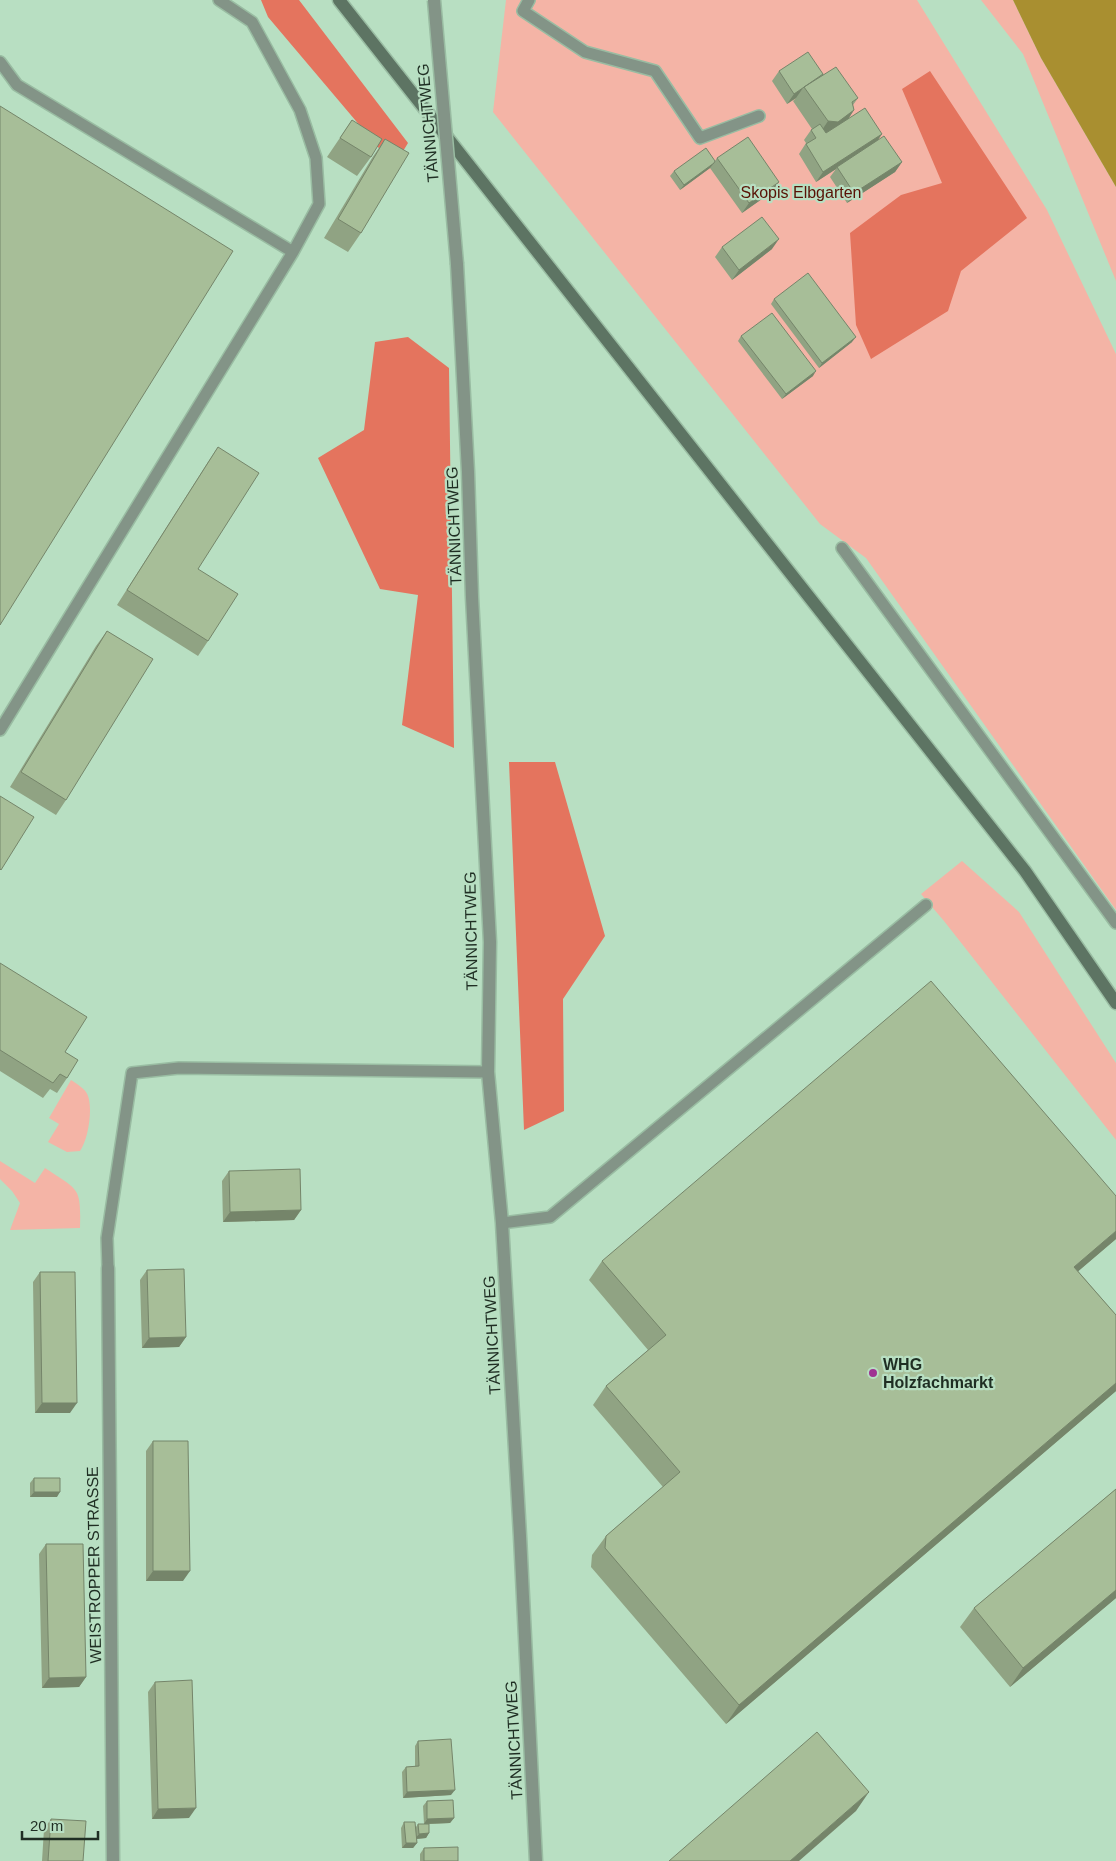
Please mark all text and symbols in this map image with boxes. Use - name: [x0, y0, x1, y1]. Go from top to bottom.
- street label: TÄNNICHTWEG: [414, 63, 442, 183]
- park label: Skopis Elbgarten: [741, 184, 861, 201]
- street label: TÄNNICHTWEG: [443, 466, 465, 586]
- street label: TÄNNICHTWEG: [461, 871, 481, 991]
- street label: TÄNNICHTWEG: [480, 1275, 504, 1395]
- place label: WHG Holzfachmarkt: [883, 1356, 994, 1391]
- marker: WHG Holzfachmarkt: [867, 1367, 879, 1379]
- street label: WEISTROPPER STRASSE: [84, 1466, 104, 1664]
- street label: TÄNNICHTWEG: [502, 1680, 526, 1800]
- scale bar: [22, 1808, 99, 1840]
- text: 20 m: [30, 1817, 63, 1834]

